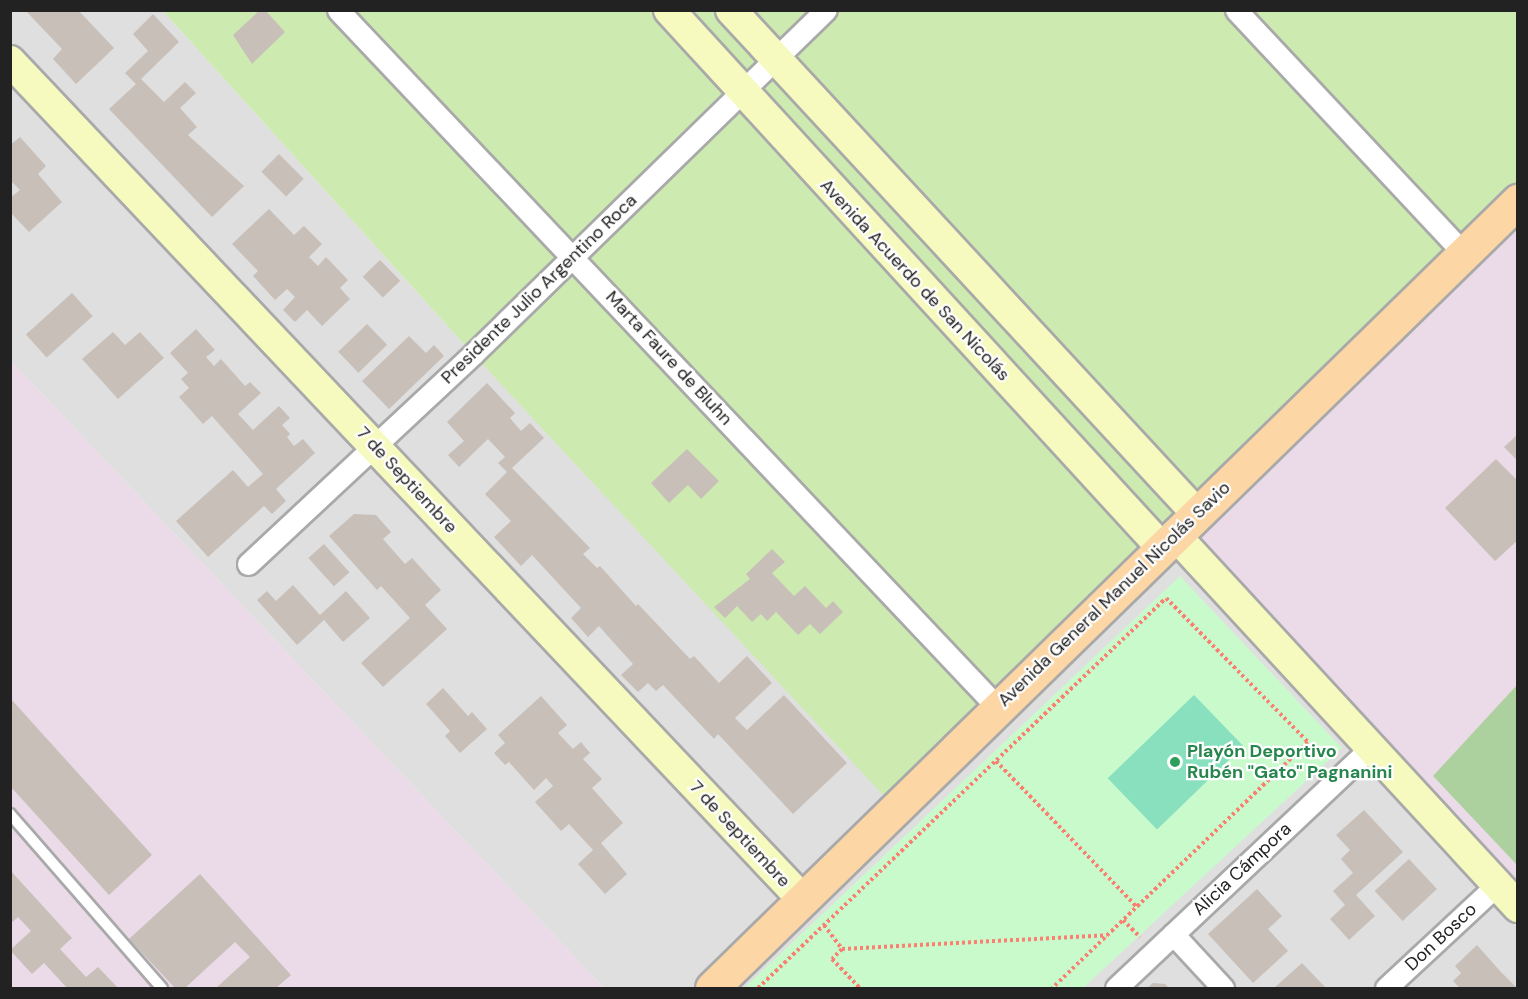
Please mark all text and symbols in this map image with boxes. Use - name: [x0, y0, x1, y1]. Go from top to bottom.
- street label: Avenida Acuerdo de San Nicolás: [816, 174, 1014, 386]
- street label: Presidente Julio Argentino Roca: [437, 190, 641, 388]
- street label: Marta Faure de Bluhn: [601, 286, 737, 430]
- street label: 7 de Septiembre: [352, 422, 462, 538]
- street label: Avenida General Manuel Nicolás Savio: [993, 477, 1235, 711]
- place label: Playón Deportivo Rubén "Gato" Pagnanini: [1187, 741, 1392, 783]
- marker: Playón Deportivo Rubén "Gato" Pagnanini: [1168, 755, 1182, 769]
- street label: 7 de Septiembre: [685, 776, 795, 892]
- street label: Alicia Cámpora: [1188, 818, 1296, 920]
- street label: Don Bosco: [1401, 899, 1481, 975]

